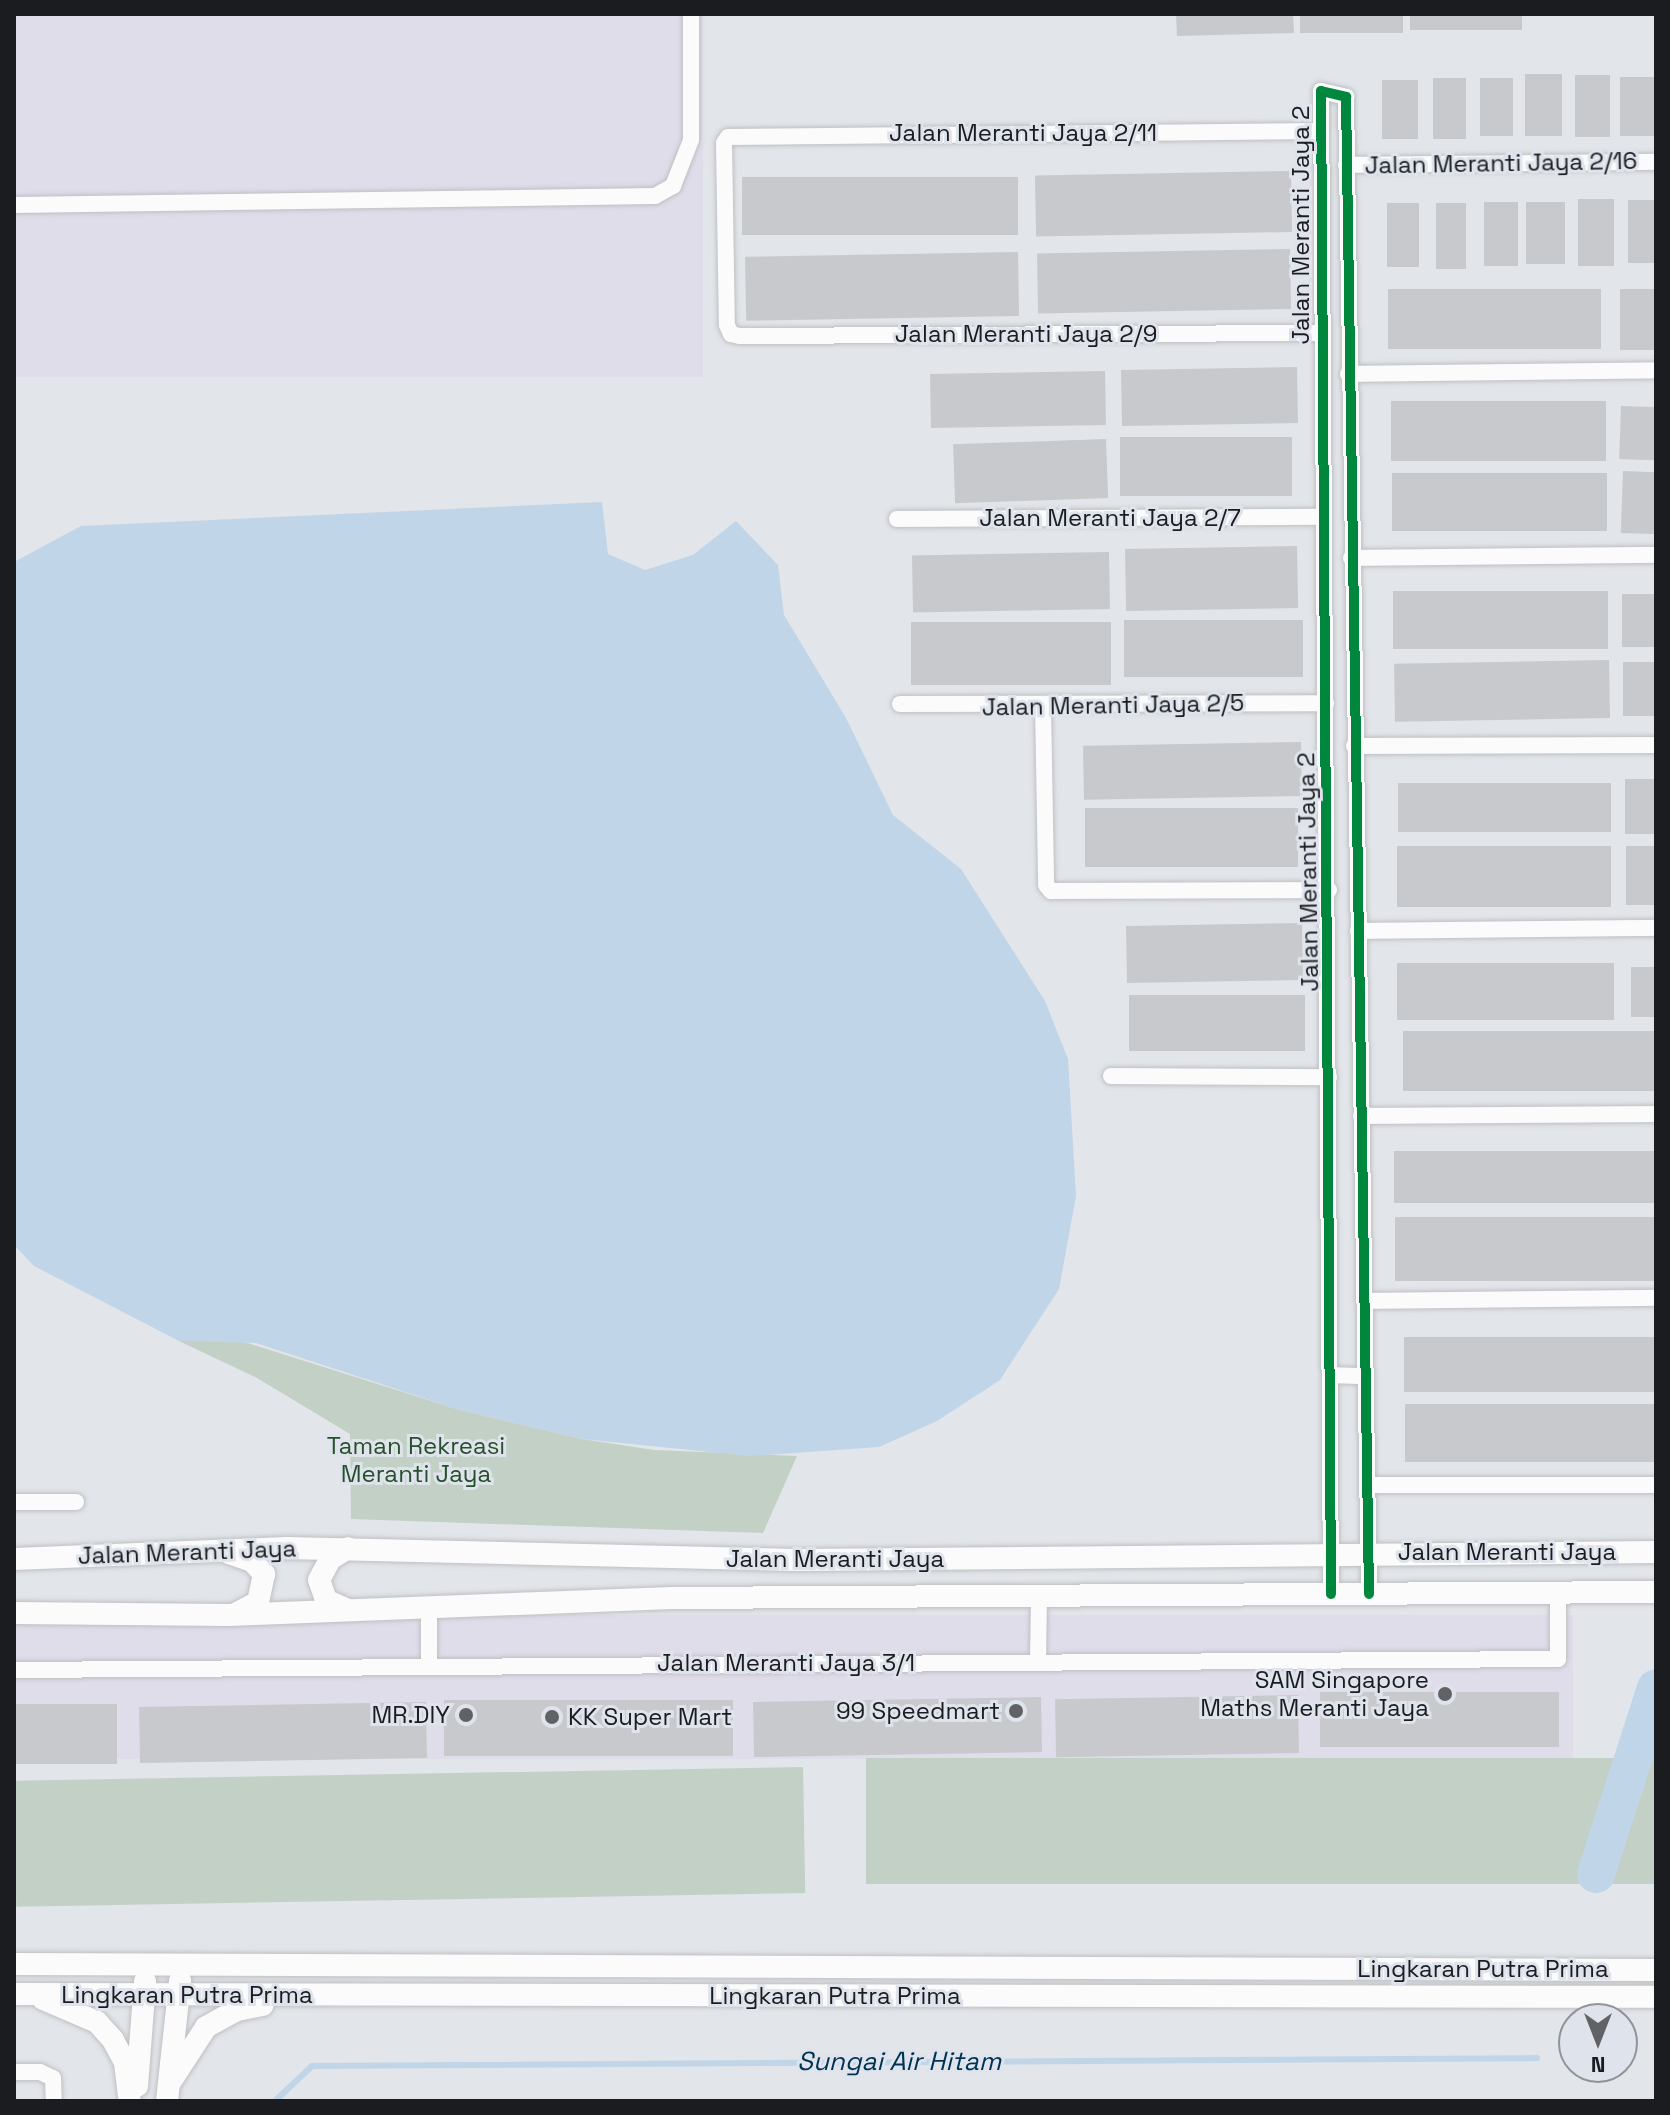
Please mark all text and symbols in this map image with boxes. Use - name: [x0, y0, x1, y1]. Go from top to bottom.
- street label: Jalan Meranti Jaya 2: [1287, 105, 1315, 345]
- street label: Jalan Meranti Jaya 2/11: [889, 119, 1157, 147]
- street label: Jalan Meranti Jaya 2/16: [1364, 146, 1638, 180]
- street label: Jalan Meranti Jaya 2/9: [895, 320, 1157, 348]
- street label: Jalan Meranti Jaya 2/7: [979, 504, 1241, 532]
- street label: Jalan Meranti Jaya 2/5: [982, 688, 1244, 722]
- street label: Jalan Meranti Jaya 2: [1292, 752, 1324, 992]
- park label: Taman Rekreasi Meranti Jaya: [327, 1432, 505, 1488]
- street label: Jalan Meranti Jaya: [77, 1534, 297, 1570]
- street label: Jalan Meranti Jaya: [1398, 1538, 1616, 1566]
- street label: Jalan Meranti Jaya: [726, 1545, 944, 1573]
- street label: Jalan Meranti Jaya 3/1: [657, 1649, 915, 1677]
- place label: SAM Singapore Maths Meranti Jaya: [1200, 1666, 1429, 1722]
- marker: SAM Singapore Maths Meranti Jaya: [1436, 1685, 1454, 1703]
- place label: 99 Speedmart: [836, 1697, 1000, 1725]
- place label: MR.DIY: [372, 1701, 450, 1729]
- marker: 99 Speedmart: [1007, 1702, 1025, 1720]
- place label: KK Super Mart: [568, 1703, 732, 1731]
- marker: MR.DIY: [457, 1706, 475, 1724]
- marker: KK Super Mart: [543, 1708, 561, 1726]
- street label: Lingkaran Putra Prima: [1357, 1955, 1609, 1983]
- street label: Lingkaran Putra Prima: [61, 1981, 313, 2009]
- street label: Lingkaran Putra Prima: [709, 1982, 961, 2010]
- north arrow: [1558, 2003, 1638, 2083]
- water label: Sungai Air Hitam: [797, 2046, 1001, 2078]
- text: N: [1591, 2051, 1605, 2079]

